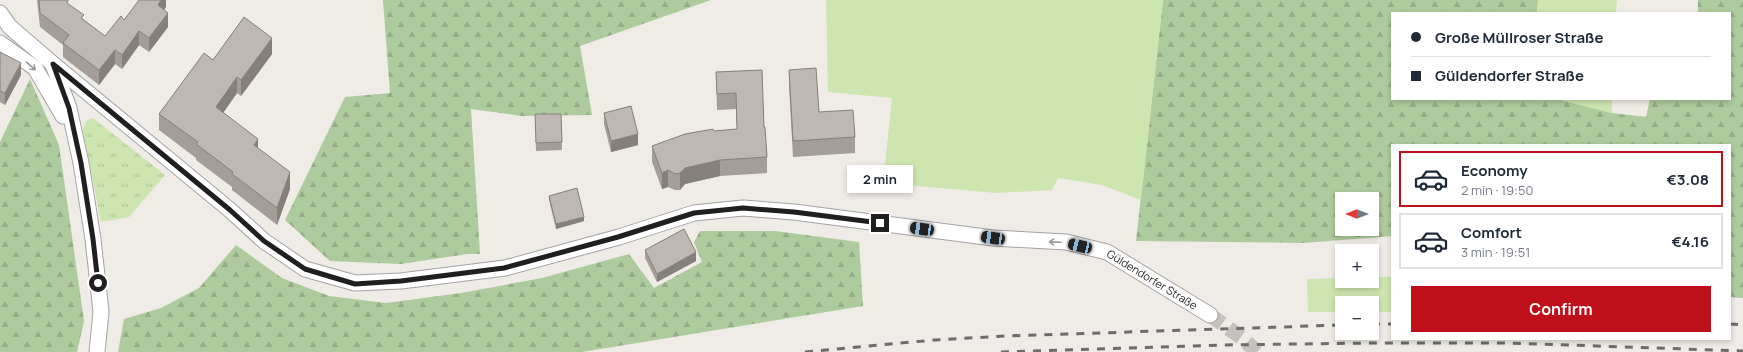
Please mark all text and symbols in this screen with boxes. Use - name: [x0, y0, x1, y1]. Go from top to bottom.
- text: Große Müllroser Straße: [1435, 27, 1604, 48]
- one-way arrow: [26, 62, 37, 71]
- text: Güldendorfer Straße: [1435, 65, 1584, 86]
- text: Economy: [1461, 160, 1528, 181]
- icon: car: [1413, 161, 1449, 197]
- callout: 2 min: [847, 165, 913, 193]
- text: €3.08: [1666, 169, 1709, 190]
- text: 2 min: [863, 170, 897, 188]
- text: 2 min · 19:50: [1461, 181, 1533, 199]
- north arrow: [1335, 192, 1379, 236]
- map controls: [1335, 192, 1379, 340]
- route end: [871, 214, 889, 232]
- car: [909, 221, 935, 237]
- text: Comfort: [1461, 222, 1522, 243]
- icon: car: [1413, 223, 1449, 259]
- car: [980, 230, 1006, 246]
- text: €4.16: [1672, 231, 1709, 252]
- car: [1067, 237, 1093, 255]
- one-way arrow: [1049, 238, 1062, 246]
- text: 3 min · 19:51: [1461, 243, 1530, 261]
- button: +: [1335, 244, 1379, 288]
- street label: Güldendorfer Straße: [1104, 246, 1201, 313]
- route start: [89, 274, 107, 292]
- button: Confirm: [1411, 286, 1711, 332]
- button: −: [1335, 296, 1379, 340]

